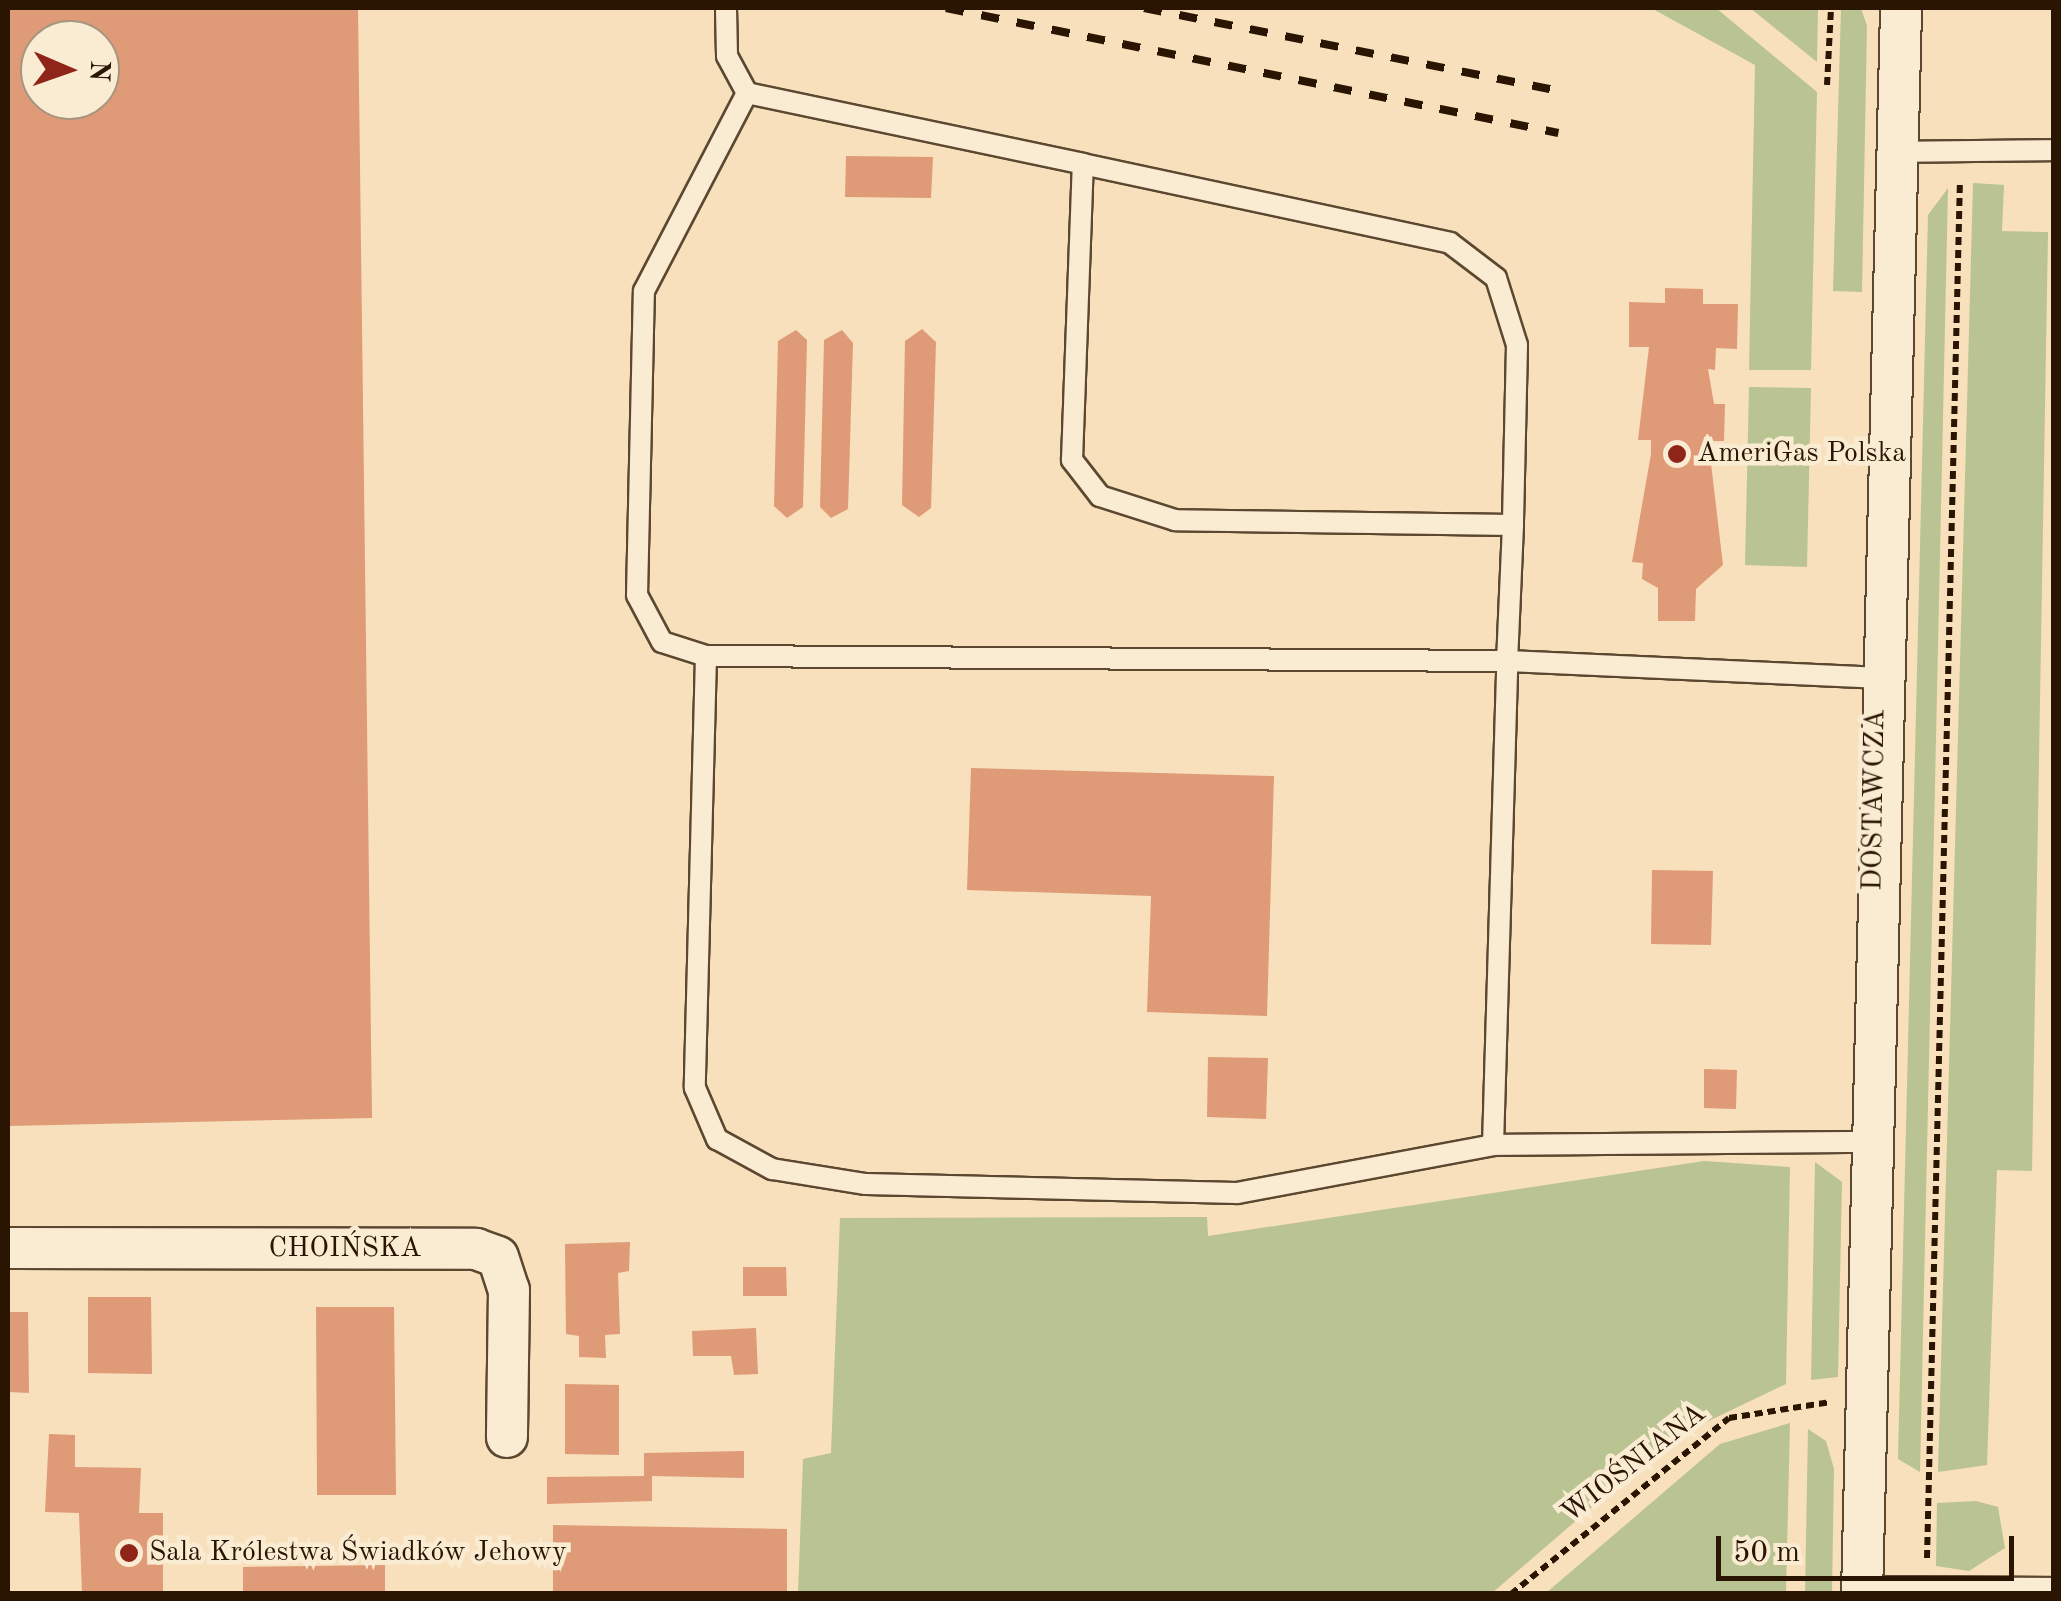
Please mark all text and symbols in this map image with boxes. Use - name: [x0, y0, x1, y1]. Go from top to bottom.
- north arrow: [20, 20, 120, 120]
- text: N: [84, 60, 112, 82]
- place label: AmeriGas Polska: [1697, 437, 1906, 471]
- marker: AmeriGas Polska: [1666, 443, 1688, 465]
- street label: DOSTAWCZA: [1857, 709, 1893, 891]
- street label: CHOIŃSKA: [269, 1232, 421, 1266]
- street label: WIOŚNIANA: [1555, 1397, 1713, 1531]
- scale bar: [1721, 1516, 2018, 1578]
- place label: Sala Królestwa Świadków Jehowy: [149, 1536, 567, 1570]
- text: 50 m: [1733, 1538, 1800, 1568]
- marker: Sala Królestwa Świadków Jehowy: [118, 1542, 140, 1564]

